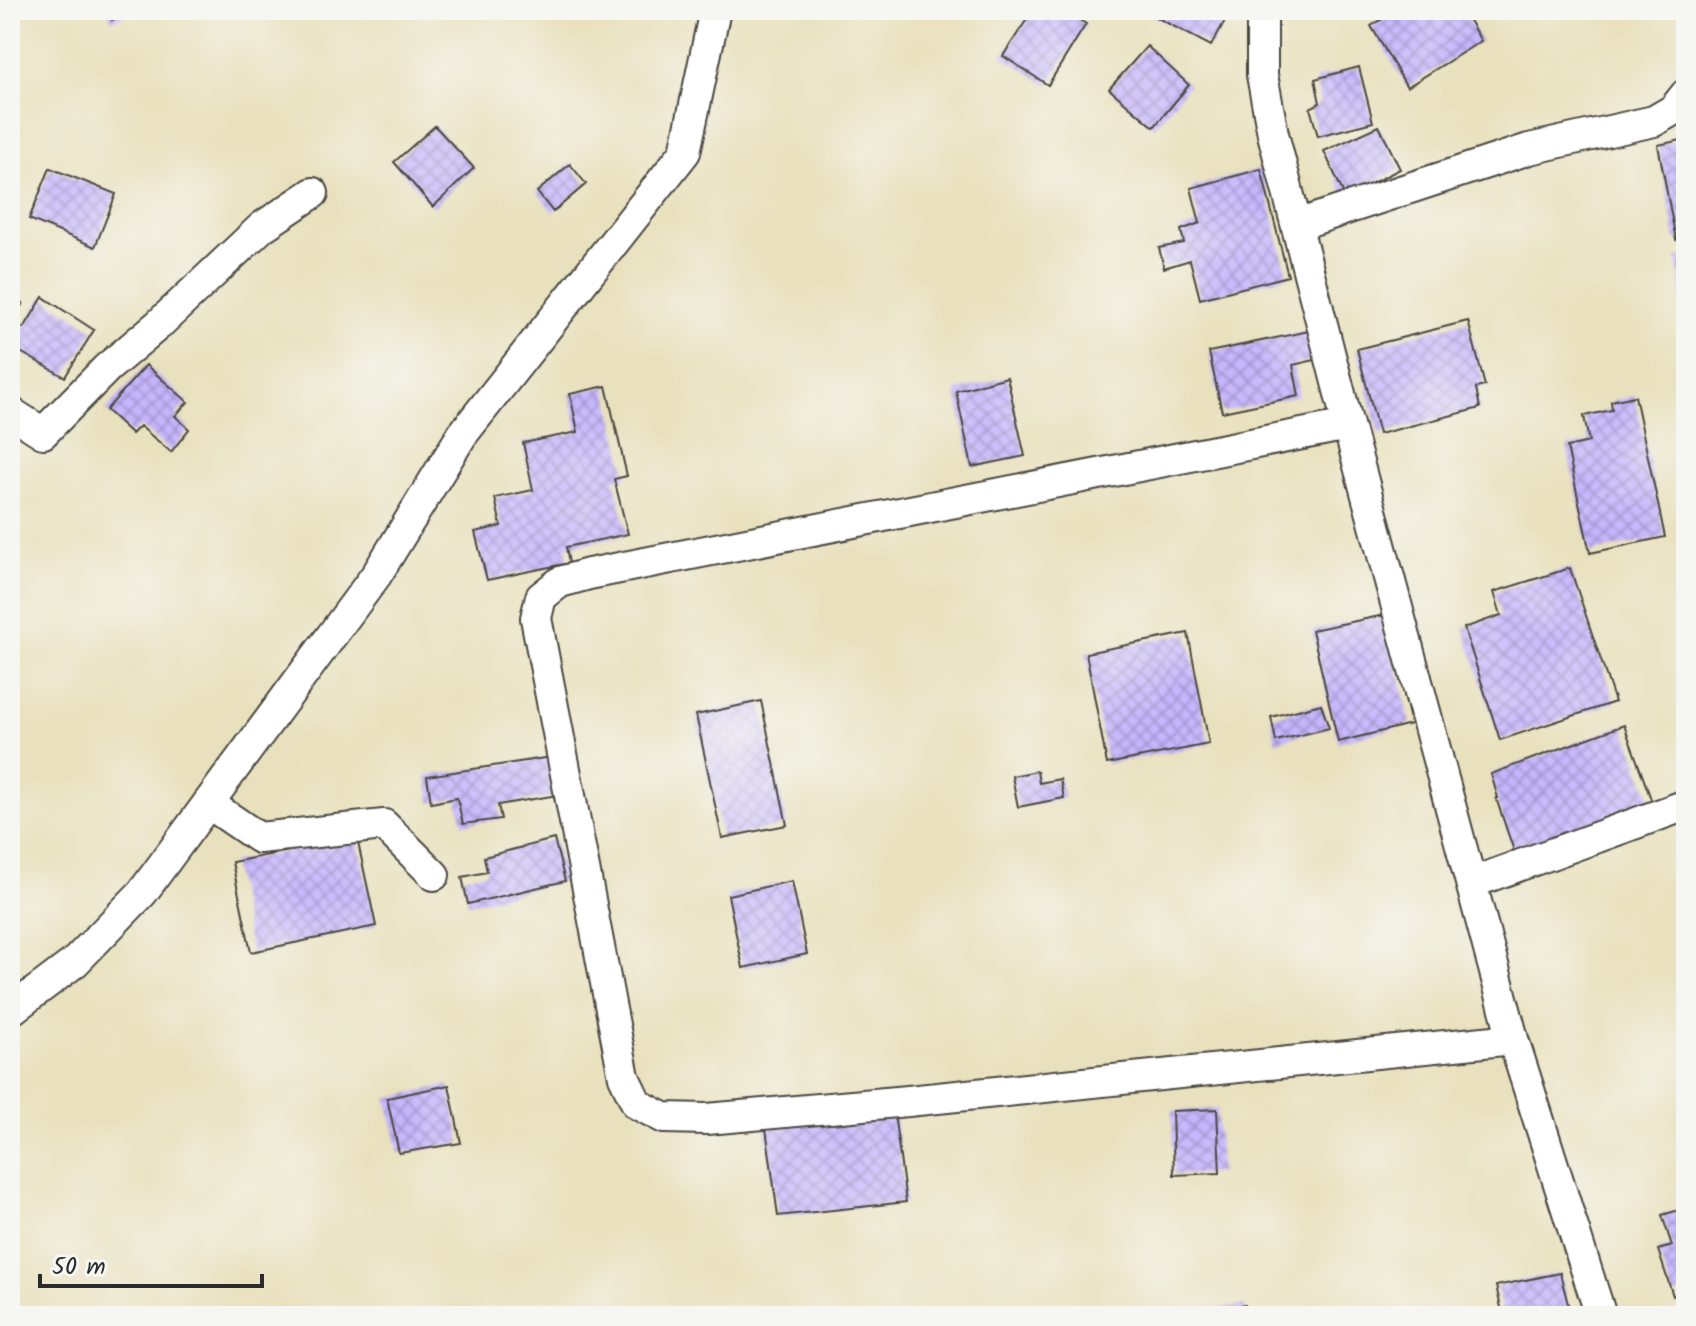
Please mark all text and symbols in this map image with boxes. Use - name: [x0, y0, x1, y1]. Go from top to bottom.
- scale bar: [40, 1238, 262, 1288]
- text: 50 m: [52, 1248, 106, 1287]

